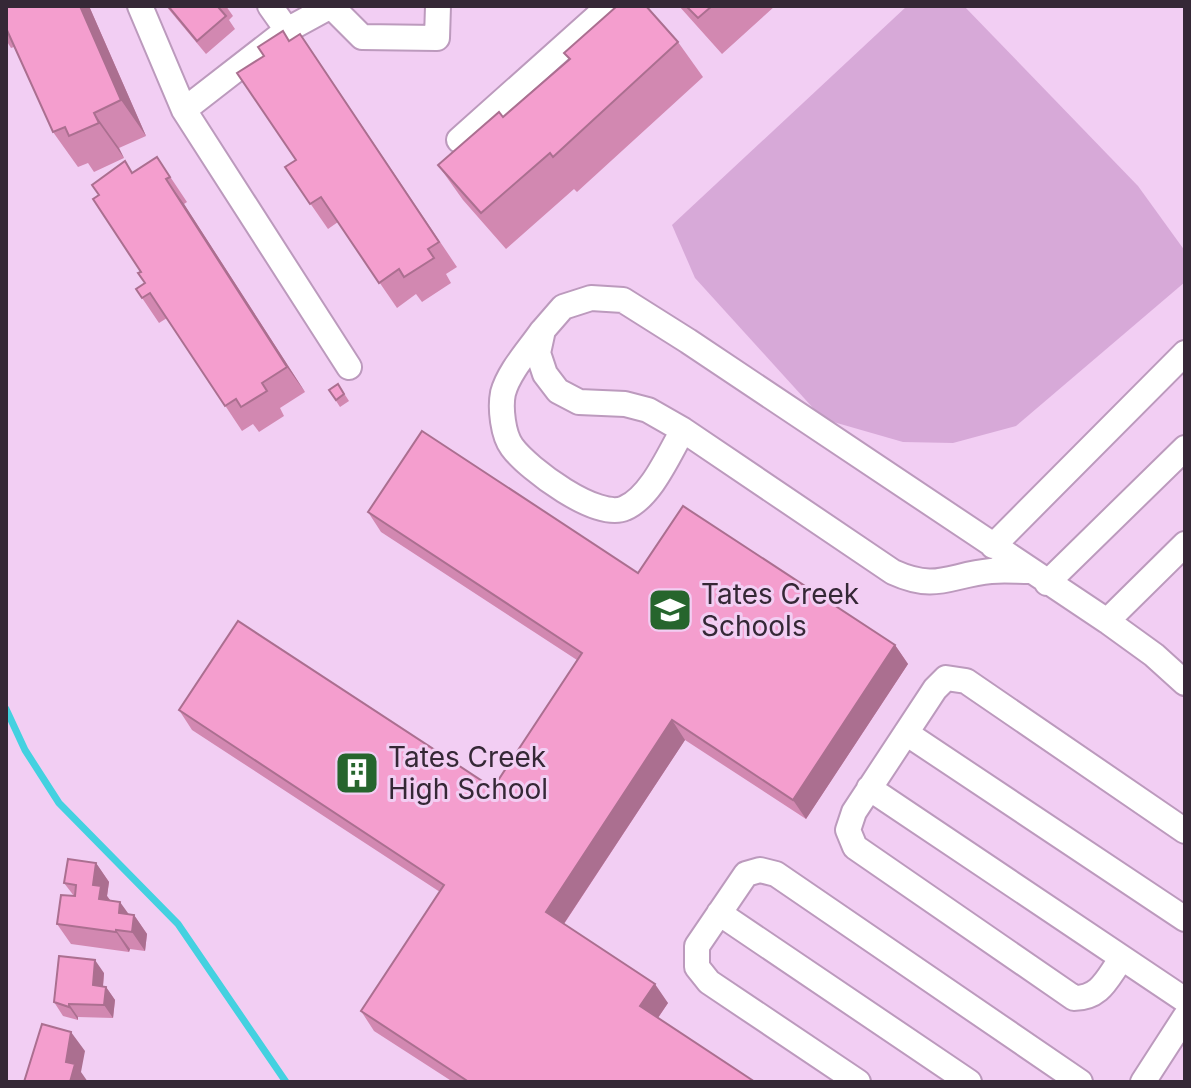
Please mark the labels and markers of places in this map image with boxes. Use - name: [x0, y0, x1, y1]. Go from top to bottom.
- place label: Tates Creek Schools: [701, 577, 859, 643]
- school or university icon: Tates Creek Schools: [646, 586, 694, 634]
- place label: Tates Creek High School: [388, 740, 548, 806]
- building icon: Tates Creek High School: [333, 749, 381, 797]

